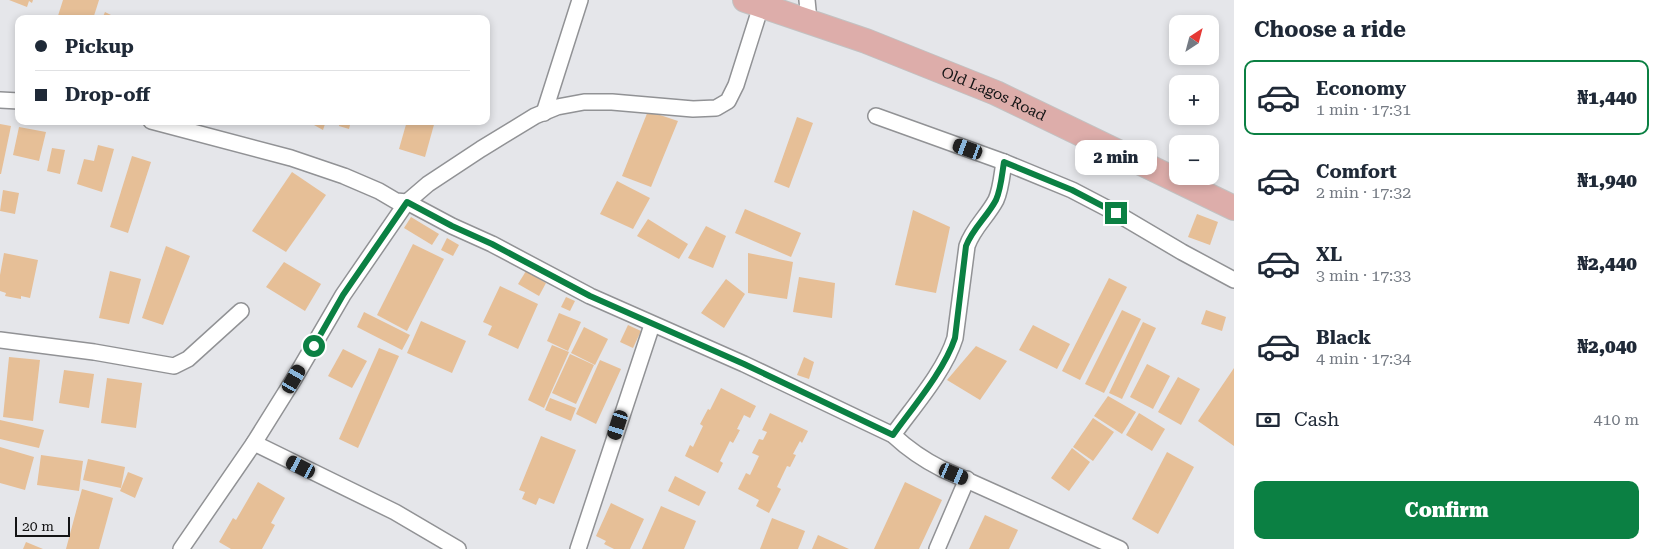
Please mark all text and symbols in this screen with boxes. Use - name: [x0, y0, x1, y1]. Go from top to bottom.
- north arrow: [1169, 15, 1219, 65]
- map controls: [1169, 15, 1219, 185]
- text: Choose a ride: [1254, 17, 1406, 42]
- text: Pickup: [65, 35, 134, 58]
- street label: Old Lagos Road: [939, 63, 1049, 125]
- button: +: [1169, 75, 1219, 125]
- icon: car: [1256, 75, 1301, 120]
- text: Economy: [1316, 77, 1406, 100]
- text: Drop-off: [65, 83, 150, 106]
- text: ₦1,440: [1577, 86, 1637, 109]
- text: 1 min · 17:31: [1316, 100, 1411, 119]
- button: −: [1169, 135, 1219, 185]
- car: [951, 137, 984, 161]
- callout: 2 min: [1075, 140, 1157, 176]
- text: 2 min: [1094, 148, 1138, 167]
- icon: car: [1256, 158, 1301, 203]
- text: Comfort: [1316, 160, 1397, 183]
- text: ₦1,940: [1577, 169, 1637, 192]
- text: 2 min · 17:32: [1316, 183, 1411, 202]
- route end: [1105, 202, 1127, 224]
- icon: car: [1256, 241, 1301, 286]
- text: XL: [1316, 243, 1342, 266]
- text: ₦2,440: [1577, 252, 1637, 275]
- text: 3 min · 17:33: [1316, 266, 1411, 285]
- icon: car: [1256, 324, 1301, 369]
- text: Black: [1316, 326, 1371, 349]
- route start: [303, 335, 325, 357]
- text: ₦2,040: [1577, 335, 1637, 358]
- text: 4 min · 17:34: [1316, 349, 1411, 368]
- car: [280, 362, 307, 396]
- icon: cash: [1254, 406, 1282, 434]
- car: [606, 408, 629, 442]
- text: Cash: [1294, 408, 1339, 431]
- text: 410 m: [1593, 410, 1639, 429]
- car: [284, 454, 317, 480]
- car: [937, 461, 970, 487]
- button: Confirm: [1254, 481, 1639, 539]
- scale bar: [15, 514, 70, 537]
- text: 20 m: [22, 518, 54, 534]

